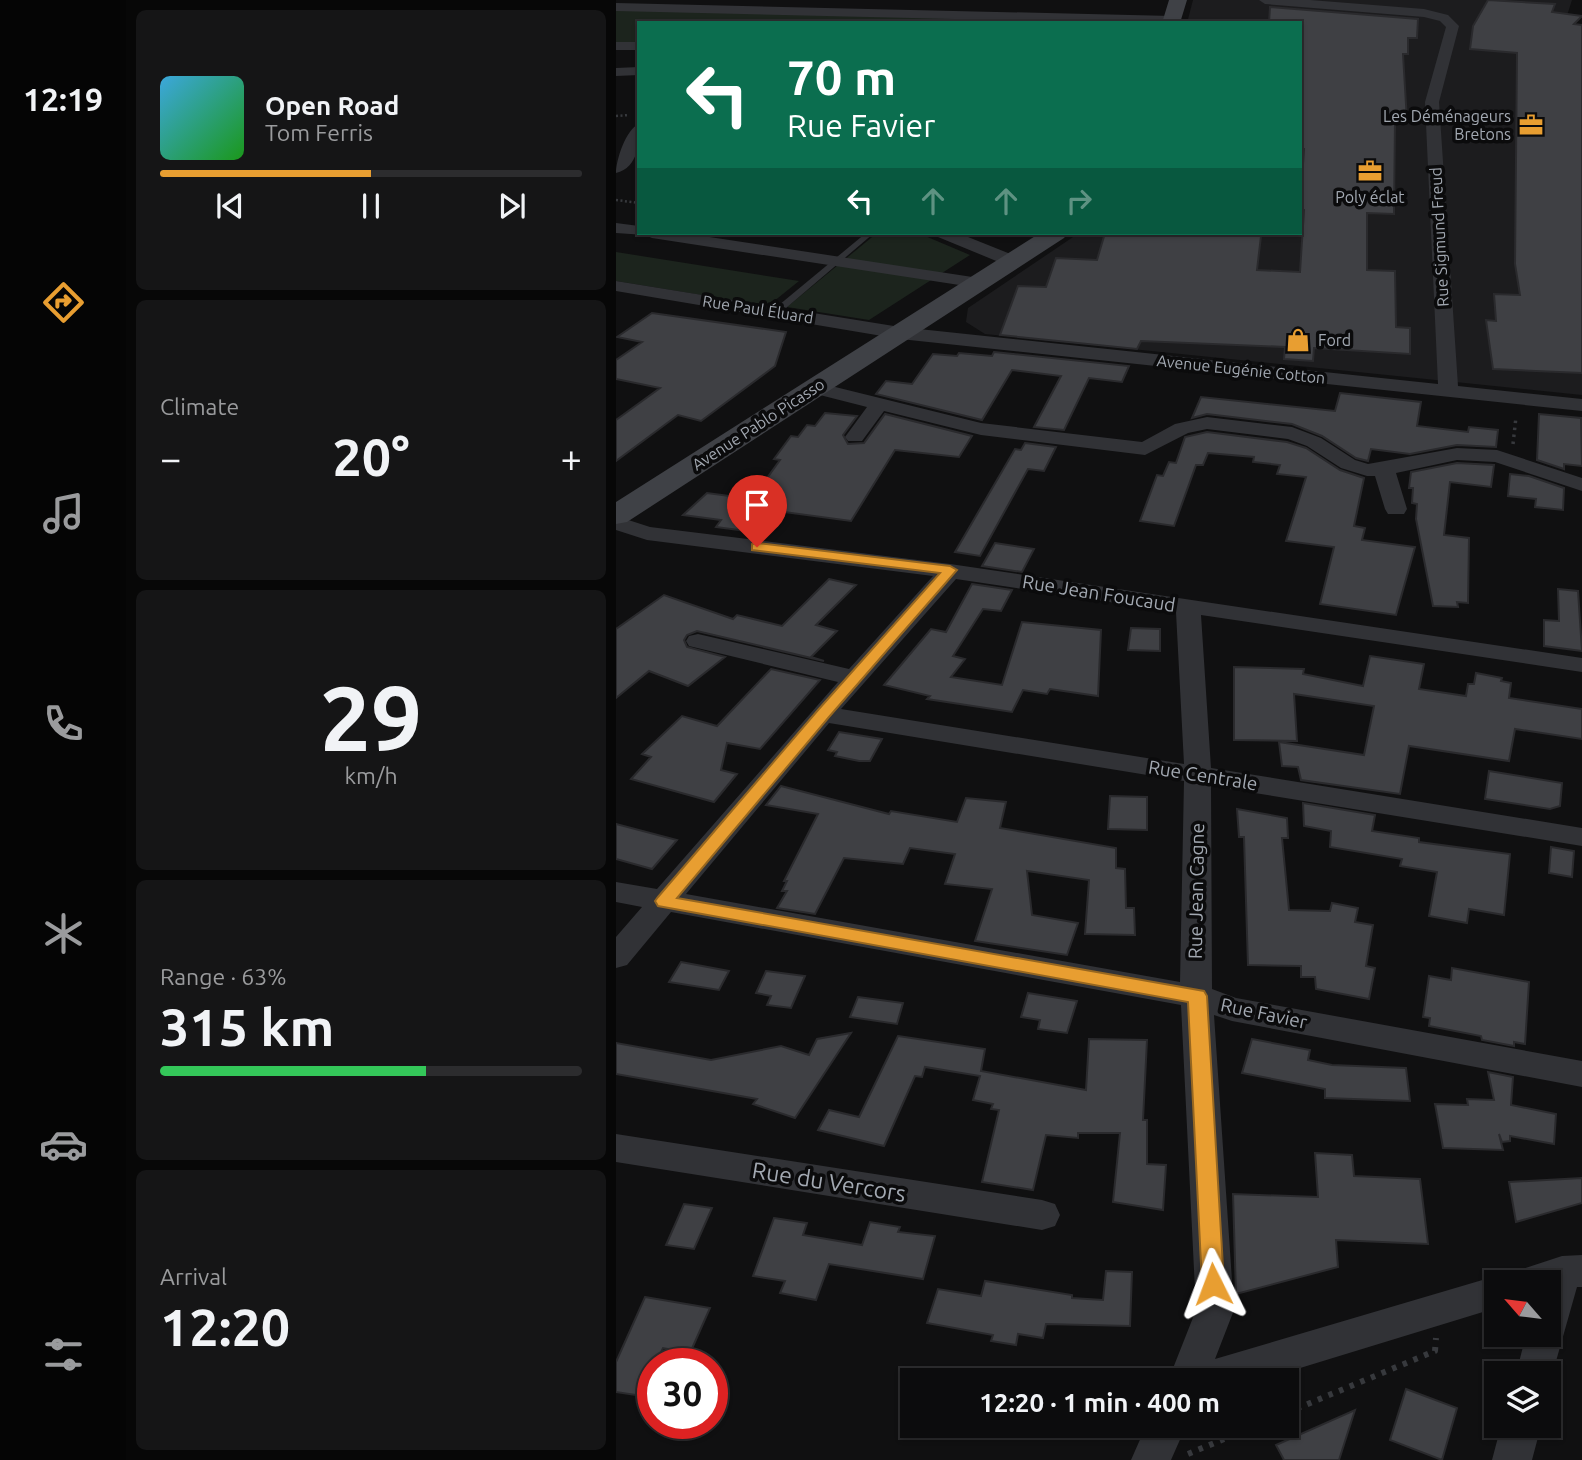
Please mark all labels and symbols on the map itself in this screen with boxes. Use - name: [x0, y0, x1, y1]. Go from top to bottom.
- place label: Les Déménageurs Bretons: [1383, 107, 1511, 143]
- office icon: Les Déménageurs Bretons: [1517, 111, 1545, 139]
- office icon: Poly éclat: [1356, 157, 1384, 185]
- street label: Rue Sigmund Freud: [1426, 167, 1452, 307]
- place label: Poly éclat: [1335, 188, 1405, 206]
- street label: Rue Paul Éluard: [701, 289, 815, 327]
- shop icon: Ford: [1284, 326, 1312, 354]
- place label: Ford: [1318, 331, 1351, 349]
- street label: Avenue Eugénie Cotton: [1156, 351, 1326, 387]
- street label: Avenue Pablo Picasso: [688, 374, 828, 474]
- pin: [727, 475, 787, 547]
- street label: Rue Jean Foucaud: [1021, 570, 1177, 616]
- street label: Rue Centrale: [1147, 756, 1259, 794]
- street label: Rue Jean Cagne: [1184, 823, 1208, 959]
- street label: Rue Favier: [1219, 993, 1309, 1033]
- street label: Rue du Vercors: [750, 1157, 908, 1206]
- position arrow: [1176, 1247, 1250, 1321]
- north arrow: [1484, 1270, 1561, 1348]
- speed limit sign: 30: [637, 1348, 728, 1439]

